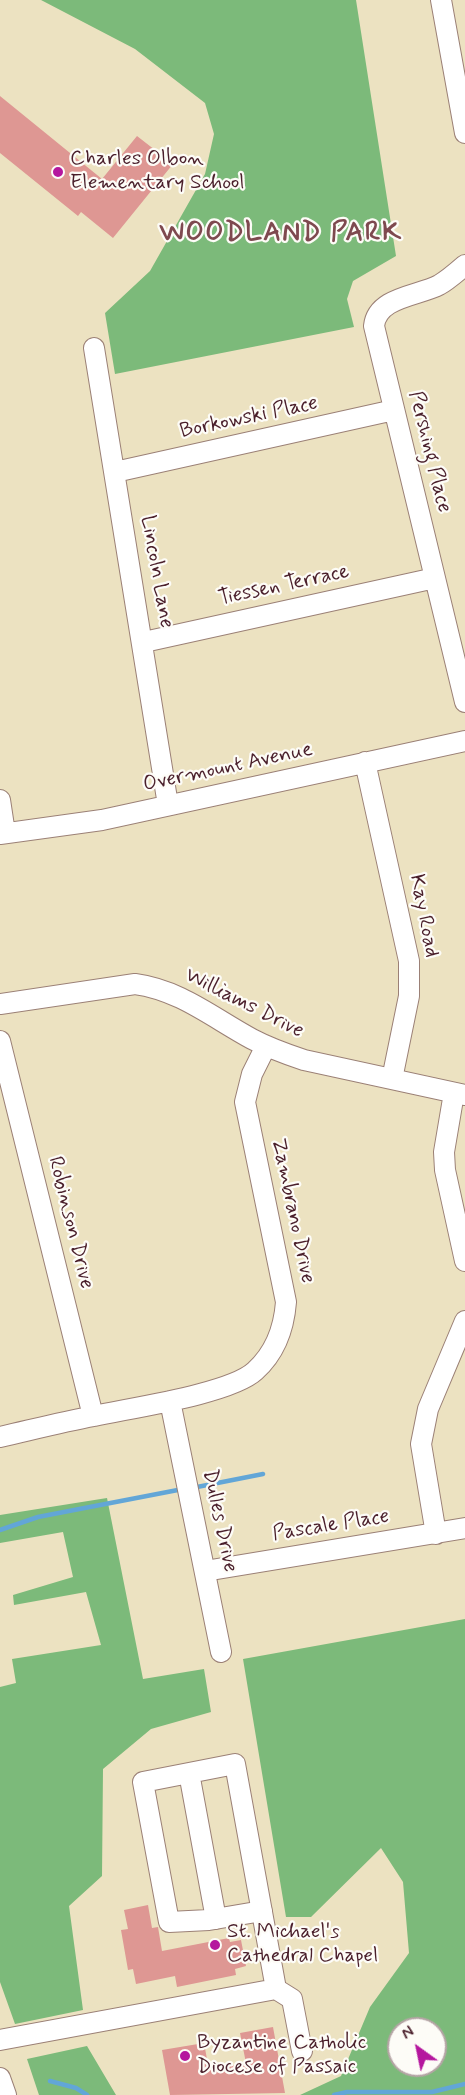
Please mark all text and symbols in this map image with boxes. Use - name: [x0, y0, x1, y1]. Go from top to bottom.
- place label: Charles Olbon Elementary School: [70, 147, 245, 197]
- marker: Charles Olbon Elementary School: [51, 165, 65, 179]
- district label: WOODLAND PARK: [163, 218, 399, 250]
- street label: Pershing Place: [402, 389, 456, 515]
- street label: Borkowski Place: [178, 391, 320, 445]
- street label: Lincoln Lane: [134, 514, 178, 630]
- street label: Tiessen Terrace: [216, 560, 352, 612]
- street label: Overmount Avenue: [141, 738, 315, 798]
- street label: Kay Road: [403, 872, 443, 960]
- street label: Williams Drive: [180, 963, 308, 1045]
- street label: Zambrano Drive: [264, 1136, 320, 1286]
- street label: Robinson Drive: [41, 1154, 99, 1292]
- street label: Dulles Drive: [196, 1467, 242, 1575]
- street label: Pascale Place: [271, 1504, 391, 1548]
- place label: St. Michael's Cathedral Chapel: [227, 1920, 378, 1970]
- marker: St. Michael's Cathedral Chapel: [208, 1938, 222, 1952]
- north arrow: [387, 2017, 447, 2077]
- text: N: [398, 2021, 418, 2045]
- place label: Byzantine Catholic Diocese of Passaic: [197, 2031, 366, 2081]
- marker: Byzantine Catholic Diocese of Passaic: [178, 2049, 192, 2063]

